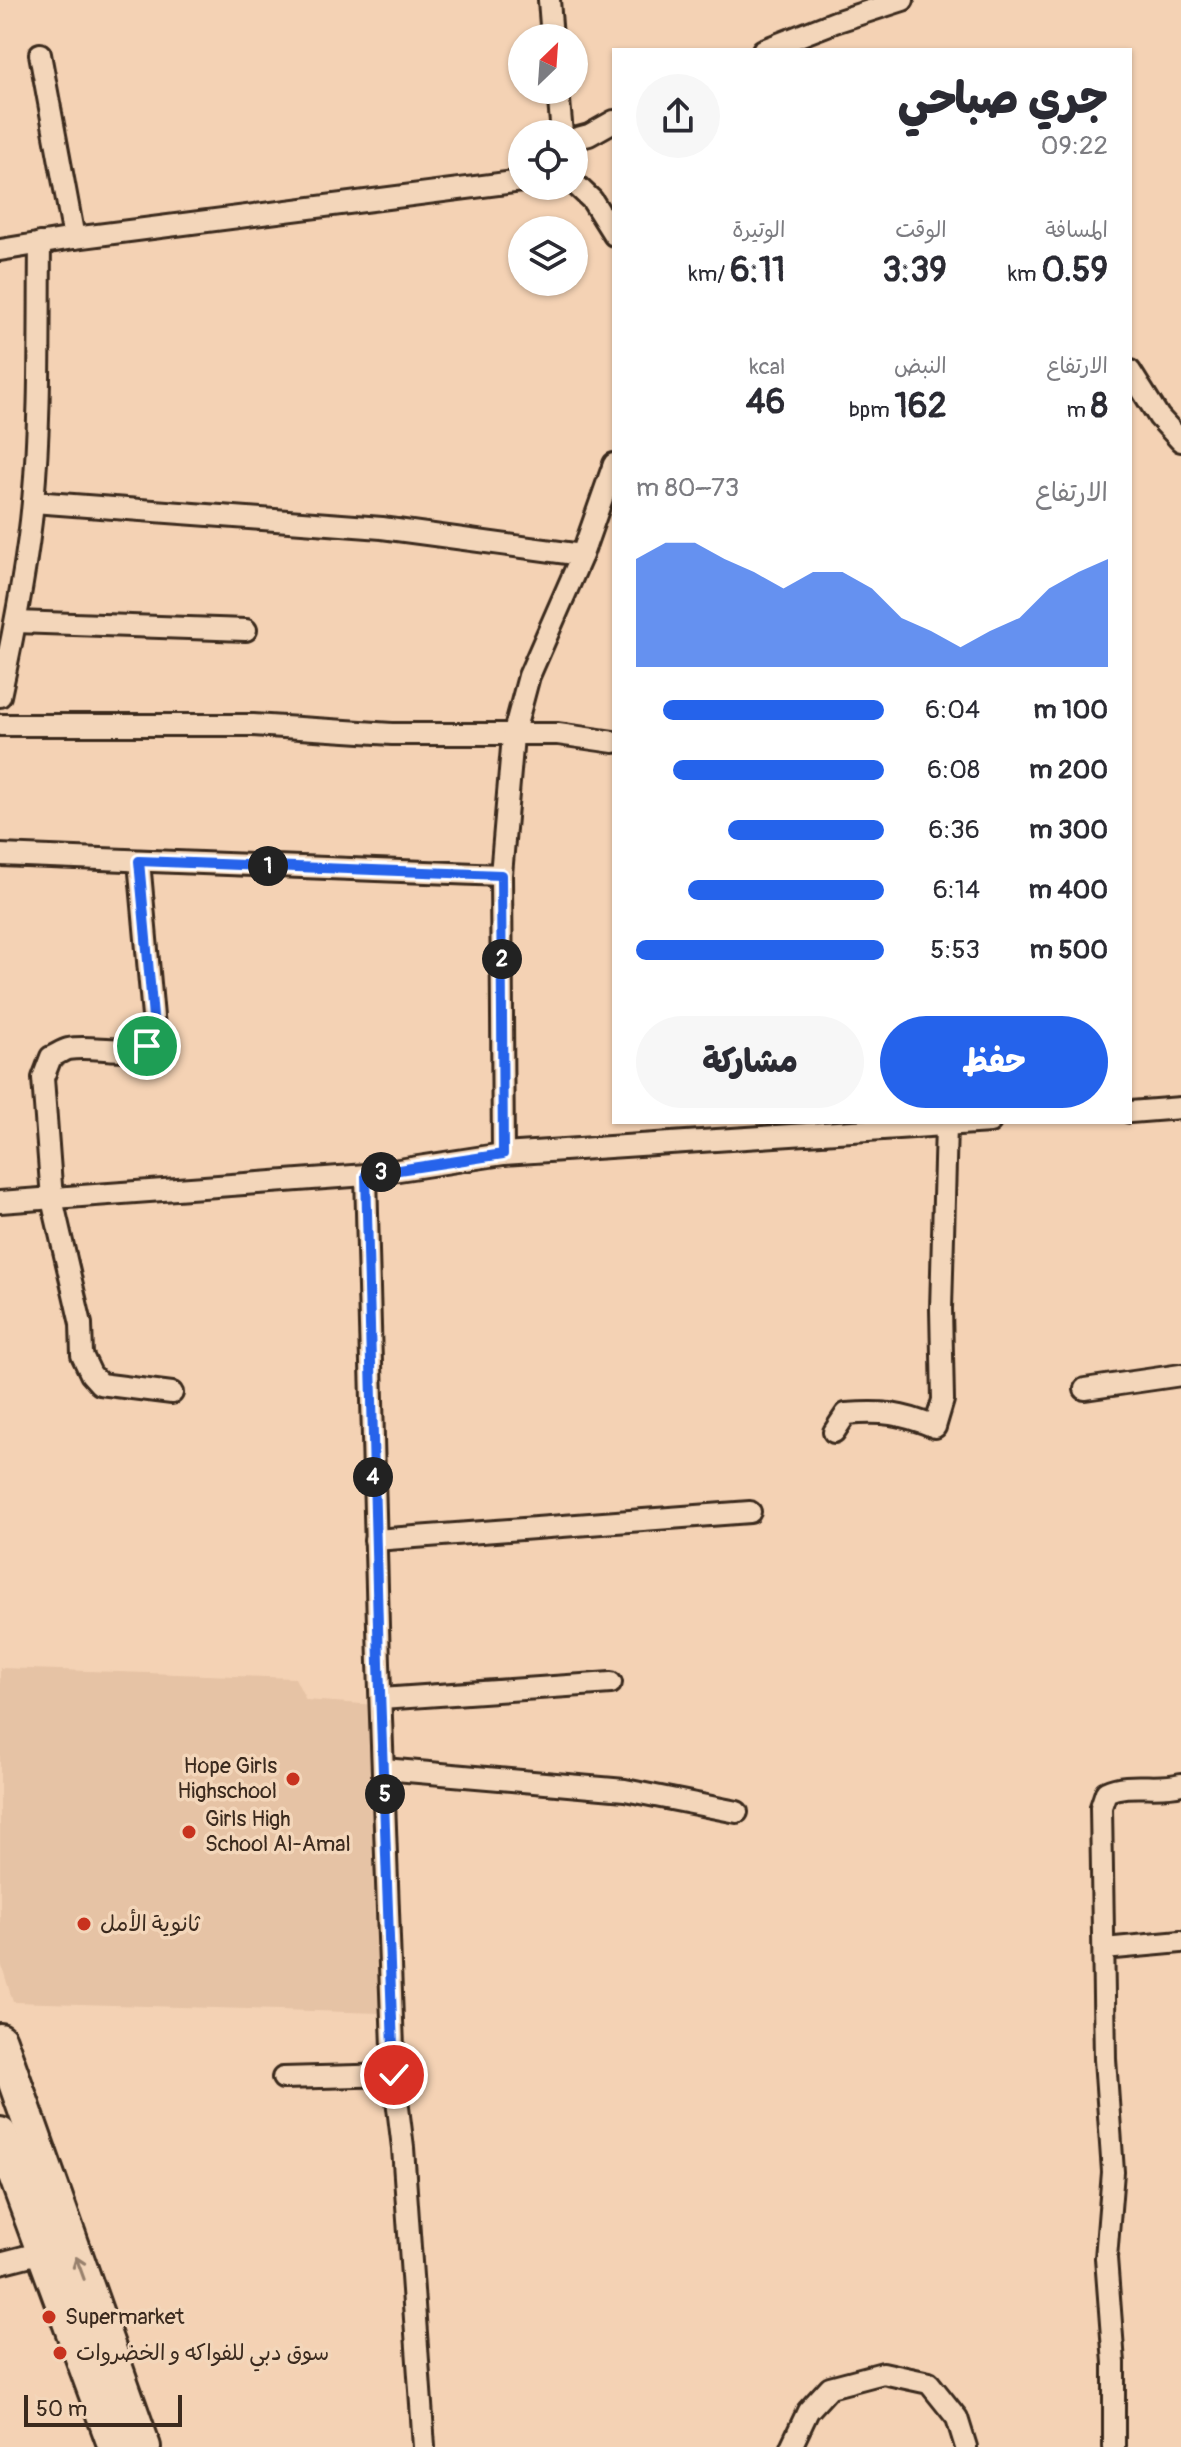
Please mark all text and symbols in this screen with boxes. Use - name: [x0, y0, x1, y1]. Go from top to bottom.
- north arrow: [508, 24, 588, 104]
- map controls: [508, 24, 588, 296]
- text: جري صباحي: [898, 72, 1108, 127]
- button: share: [636, 74, 720, 158]
- button: locate: [508, 120, 588, 200]
- text: 09:22: [1041, 130, 1108, 162]
- button: layers: [508, 216, 588, 296]
- text: الوتيرة: [732, 216, 785, 244]
- text: الوقت: [895, 216, 947, 244]
- text: المسافة: [1045, 216, 1108, 244]
- text: 6:11: [730, 249, 785, 292]
- text: 3:39: [882, 249, 947, 292]
- text: 0.59: [1041, 249, 1108, 292]
- text: /km: [688, 260, 730, 288]
- text: km: [1008, 260, 1041, 288]
- text: النبض: [894, 352, 947, 380]
- text: الارتفاع: [1046, 352, 1108, 380]
- text: kcal: [750, 353, 785, 381]
- text: 46: [746, 381, 785, 424]
- text: 162: [895, 385, 947, 428]
- text: 8: [1091, 385, 1108, 428]
- text: bpm: [849, 396, 895, 424]
- text: m: [1067, 396, 1091, 424]
- text: 73–80 m: [636, 472, 739, 504]
- text: الارتفاع: [1035, 477, 1108, 509]
- text: 6:04: [925, 694, 980, 726]
- text: 100 m: [1034, 694, 1108, 726]
- text: 6:08: [927, 754, 980, 786]
- text: 200 m: [1029, 754, 1108, 786]
- text: 6:36: [928, 814, 980, 846]
- text: 300 m: [1029, 814, 1108, 846]
- pin: 1: [248, 846, 288, 886]
- text: 1: [264, 852, 272, 880]
- text: 6:14: [933, 874, 980, 906]
- text: 400 m: [1029, 874, 1108, 906]
- text: 5:53: [930, 934, 980, 966]
- text: 500 m: [1030, 934, 1108, 966]
- pin: 2: [482, 939, 522, 979]
- text: 2: [496, 945, 508, 973]
- pin: [113, 1012, 181, 1080]
- button: مشاركة: [636, 1016, 864, 1108]
- button: حفظ: [880, 1016, 1108, 1108]
- icon: arrive: [125, 1024, 169, 1068]
- pin: 3: [361, 1152, 401, 1192]
- text: 3: [375, 1158, 387, 1186]
- pin: 4: [353, 1457, 393, 1497]
- text: 4: [367, 1463, 379, 1491]
- place label: Hope Girls Highschool: [177, 1752, 277, 1805]
- marker: Hope Girls Highschool: [284, 1770, 302, 1788]
- pin: 5: [365, 1774, 405, 1814]
- text: 5: [379, 1780, 391, 1808]
- place label: Girls High School Al-Amal: [205, 1805, 351, 1858]
- marker: Girls High School Al-Amal: [180, 1823, 198, 1841]
- place label: ثانوية الأمل: [100, 1908, 201, 1938]
- marker: ثانوية الأمل: [75, 1915, 93, 1933]
- pin: [360, 2041, 428, 2109]
- icon: check: [372, 2053, 416, 2097]
- one-way arrow: [72, 2257, 86, 2281]
- place label: Supermarket: [65, 2303, 185, 2331]
- marker: Supermarket: [40, 2308, 58, 2326]
- place label: سوق دبي للفواكه و الخضروات: [76, 2339, 329, 2372]
- marker: سوق دبي للفواكه و الخضروات: [51, 2344, 69, 2362]
- scale bar: [24, 2391, 182, 2427]
- text: 50 m: [36, 2395, 87, 2423]

